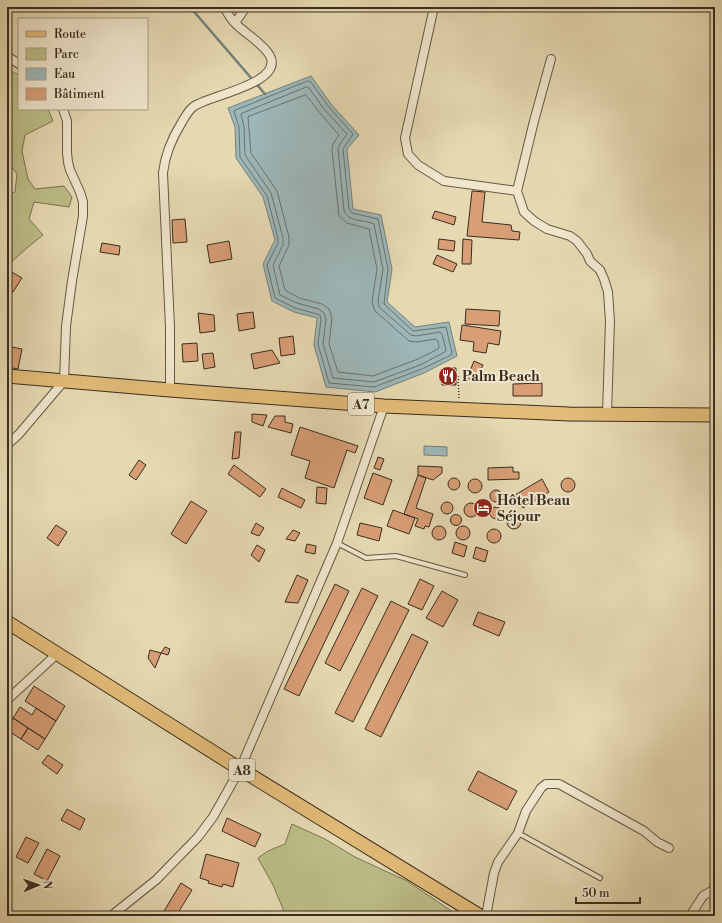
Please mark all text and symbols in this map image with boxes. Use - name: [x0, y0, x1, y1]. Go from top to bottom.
- legend: [18, 18, 148, 110]
- text: Route: [54, 27, 86, 42]
- text: Parc: [54, 47, 79, 62]
- text: Eau: [54, 67, 75, 82]
- text: Bâtiment: [53, 87, 105, 102]
- restaurant icon: Palm Beach: [437, 365, 459, 387]
- place label: Palm Beach: [462, 368, 540, 386]
- road number: A7: [348, 393, 374, 415]
- place label: Hôtel Beau Séjour: [497, 492, 571, 526]
- hotel icon: Hôtel Beau Séjour: [472, 497, 494, 519]
- road number: A8: [229, 759, 255, 781]
- north arrow: [18, 865, 58, 905]
- scale bar: [576, 879, 640, 905]
- text: N: [40, 880, 54, 890]
- text: 50 m: [582, 886, 610, 901]

